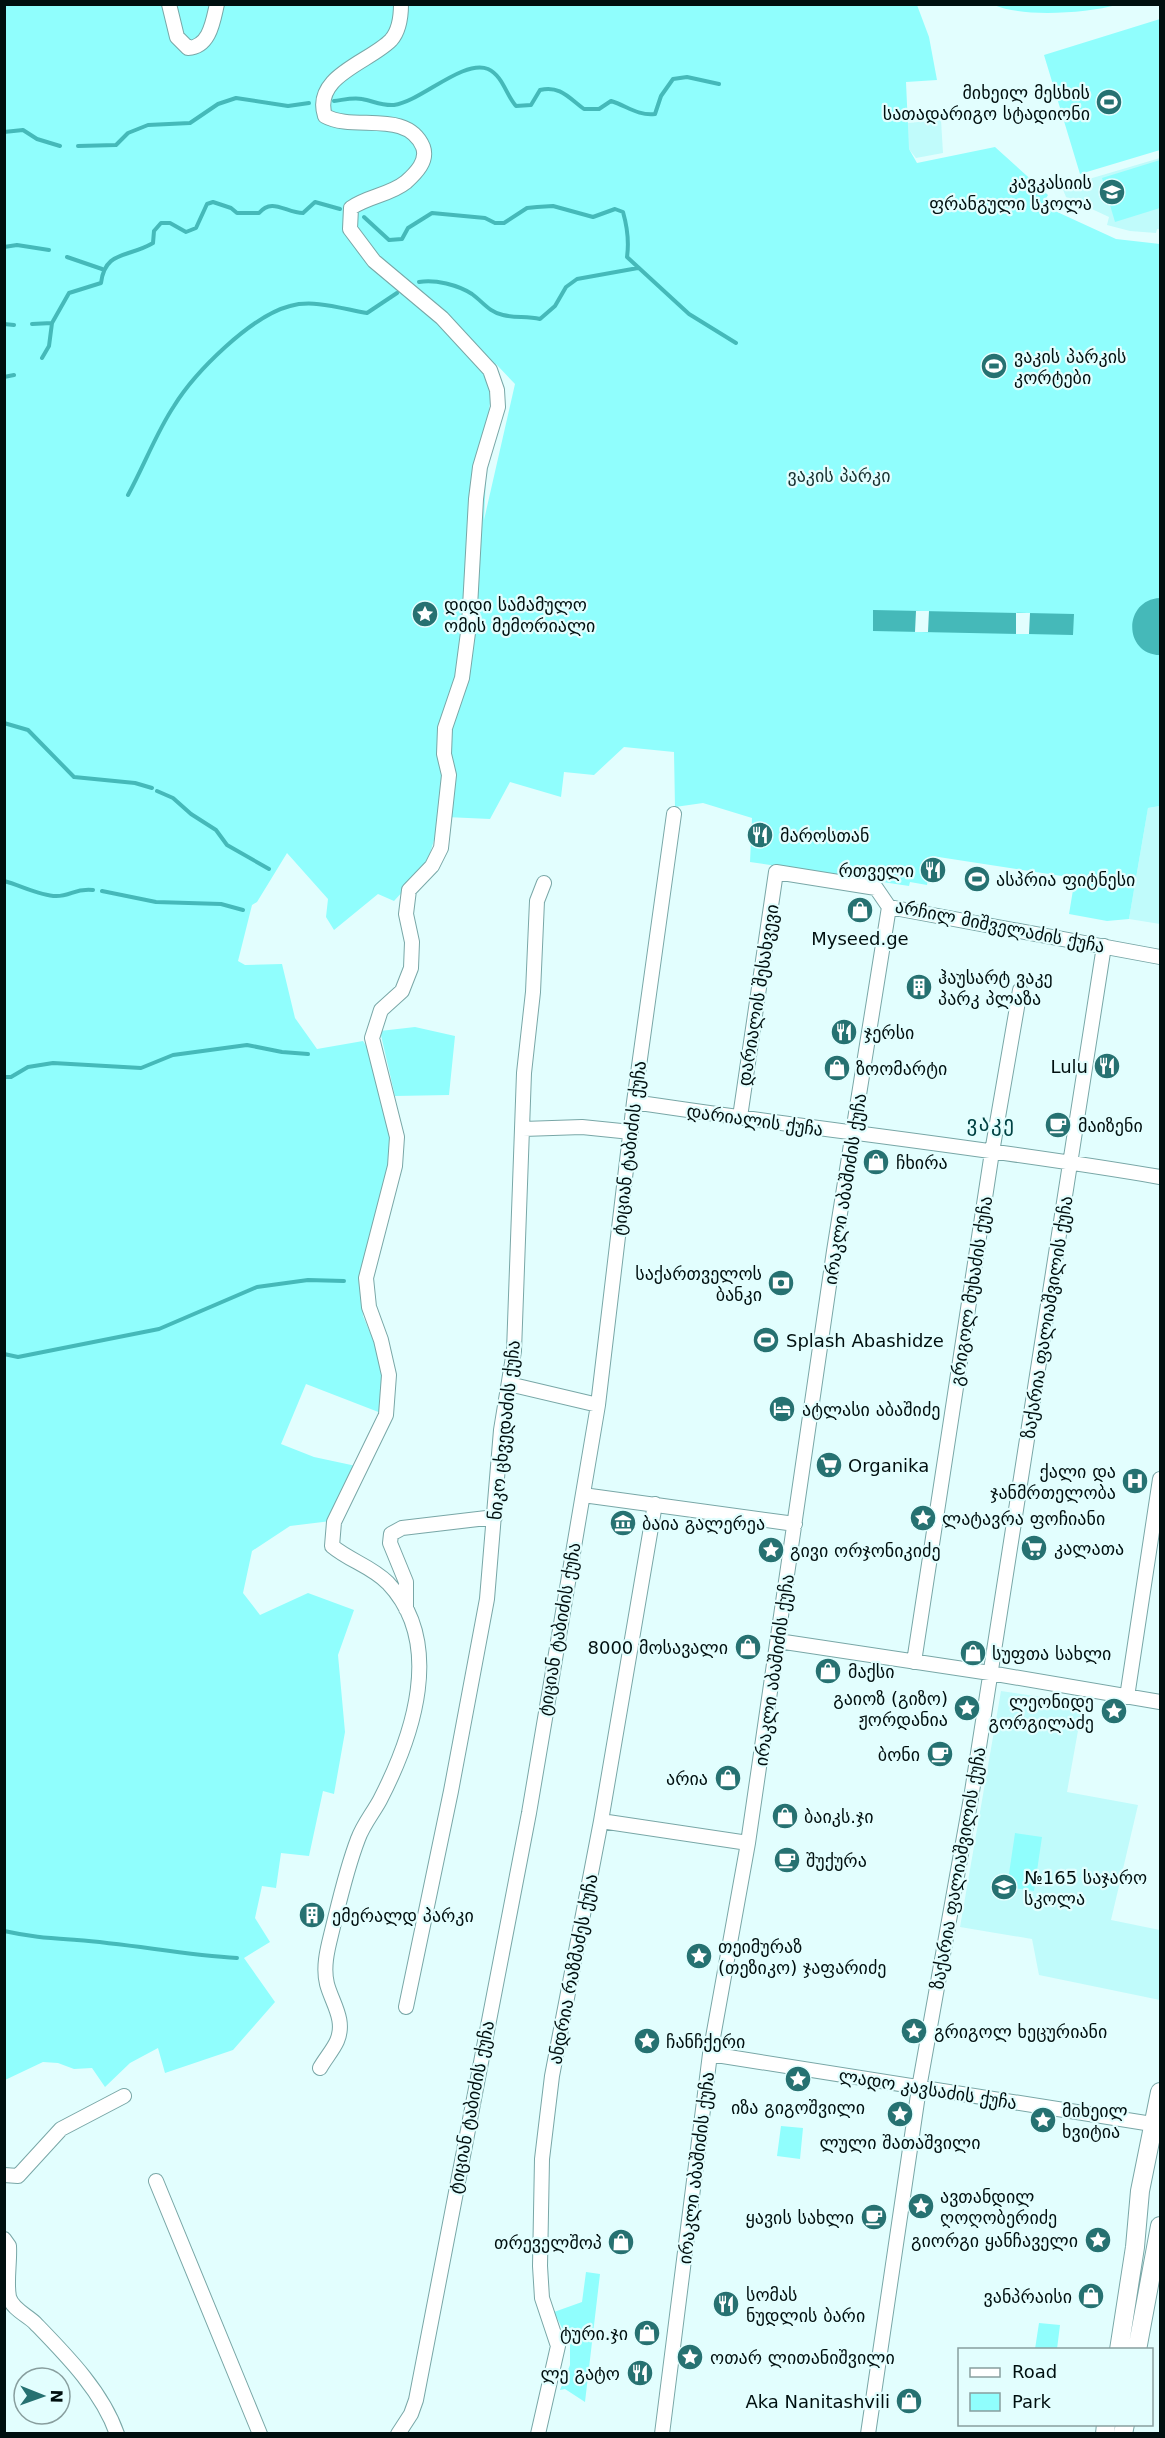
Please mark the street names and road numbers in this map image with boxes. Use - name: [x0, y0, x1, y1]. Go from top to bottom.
- street label: არჩილ მიშველაძის ქუჩა: [894, 895, 1106, 957]
- street label: დარიალის შესახვევი: [733, 903, 783, 1087]
- street label: ტიციან ტაბიძის ქუჩა: [608, 1060, 650, 1236]
- street label: ირაკლი აბაშიძის ქუჩა: [820, 1092, 870, 1286]
- street label: დარიალის ქუჩა: [685, 1100, 825, 1140]
- street label: ზაქარია ფალიაშვილის ქუჩა: [1017, 1194, 1077, 1440]
- street label: გრიგოლ მუხაძის ქუჩა: [946, 1195, 996, 1387]
- street label: ნიკო ცხვედაძის ქუჩა: [484, 1339, 524, 1521]
- street label: ტიციან ტაბიძის ქუჩა: [533, 1541, 585, 1717]
- street label: ირაკლი აბაშიძის ქუჩა: [750, 1573, 798, 1767]
- street label: ზაქარია ფალიაშვილის ქუჩა: [926, 1745, 990, 1991]
- street label: ანდრია რაზმაძეს ქუჩა: [544, 1872, 602, 2066]
- street label: ტიციან ტაბიძის ქუჩა: [444, 2019, 498, 2195]
- street label: ლადო კავსაძის ქუჩა: [837, 2065, 1019, 2113]
- street label: ირაკლი აბაშიძის ქუჩა: [674, 2071, 718, 2265]

